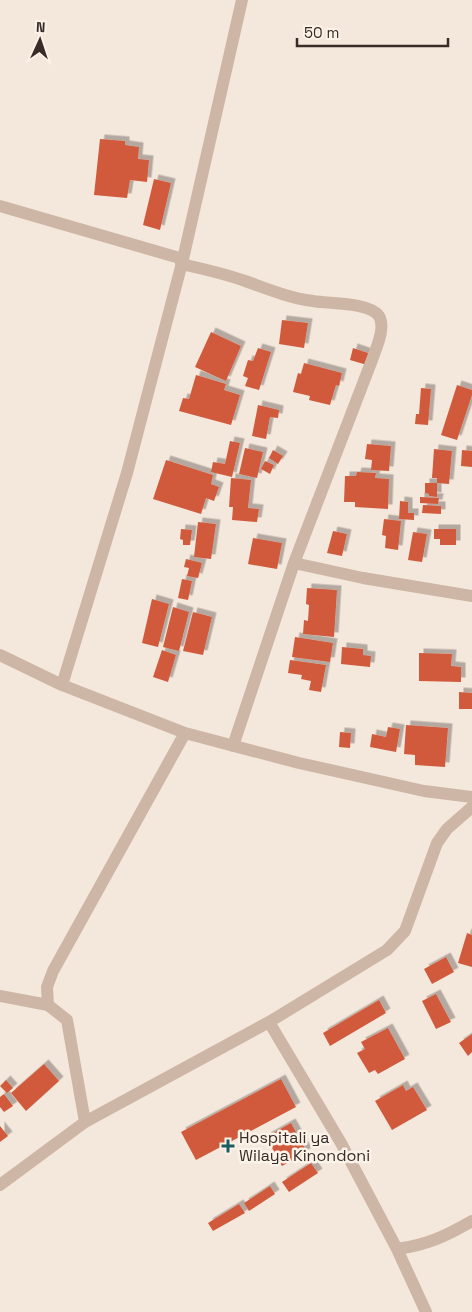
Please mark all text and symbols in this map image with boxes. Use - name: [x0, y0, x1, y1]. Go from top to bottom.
- north arrow: [15, 15, 65, 65]
- scale bar: [297, 15, 448, 47]
- text: N: [36, 18, 46, 36]
- text: 50 m: [304, 23, 339, 42]
- place label: Hospitali ya Wilaya Kinondoni: [239, 1127, 370, 1166]
- marker: Hospitali ya Wilaya Kinondoni: [221, 1139, 235, 1153]

